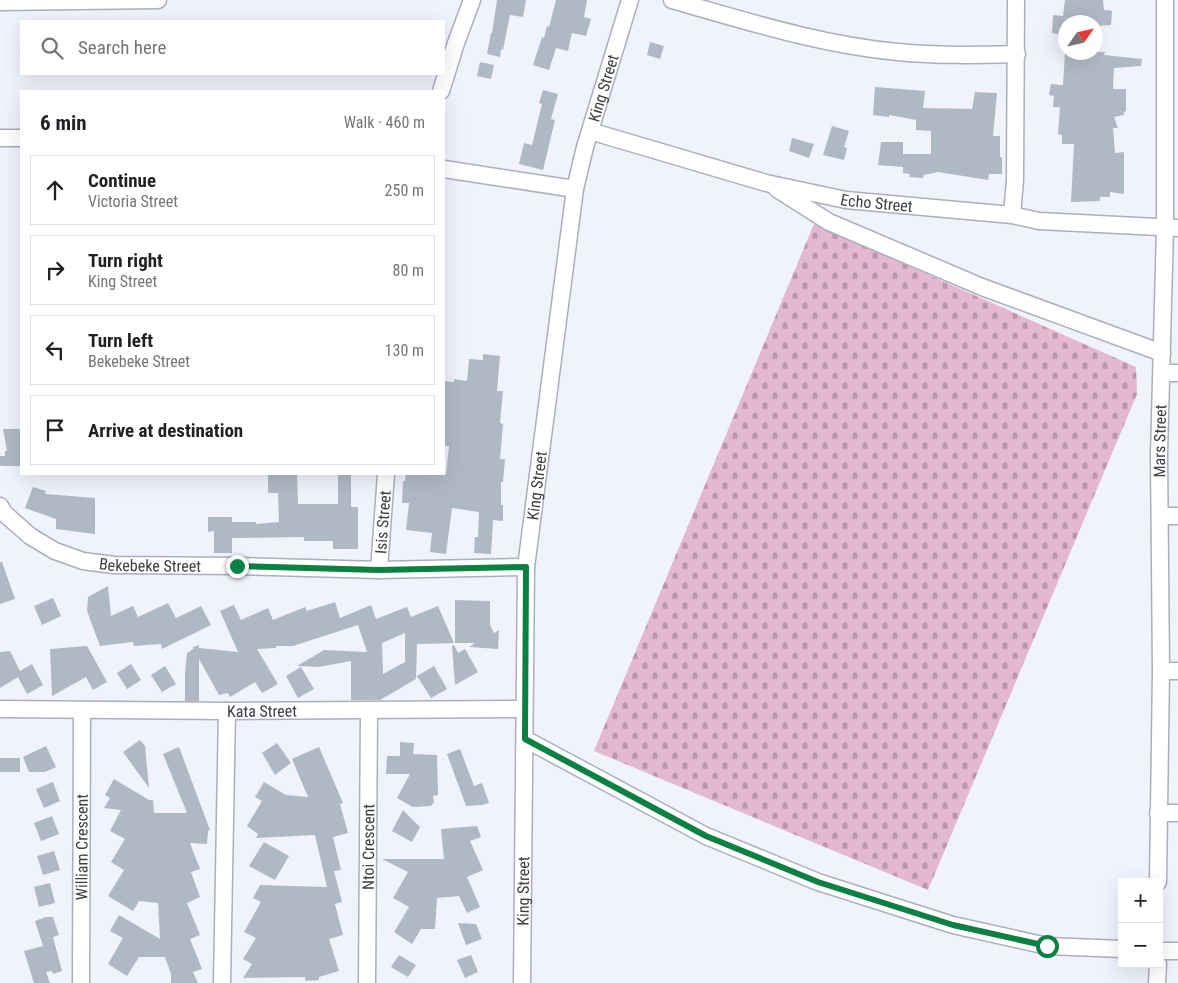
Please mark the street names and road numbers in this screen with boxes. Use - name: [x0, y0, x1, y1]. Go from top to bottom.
- street label: King Street: [584, 52, 623, 124]
- street label: Echo Street: [839, 190, 914, 216]
- street label: Mars Street: [1150, 404, 1170, 478]
- street label: King Street: [523, 450, 551, 521]
- street label: Isis Street: [371, 490, 395, 554]
- street label: Bekebeke Street: [98, 554, 201, 576]
- street label: Kata Street: [227, 702, 297, 721]
- street label: William Crescent: [72, 794, 92, 900]
- street label: Ntoi Crescent: [359, 804, 378, 890]
- street label: King Street: [514, 856, 533, 926]

